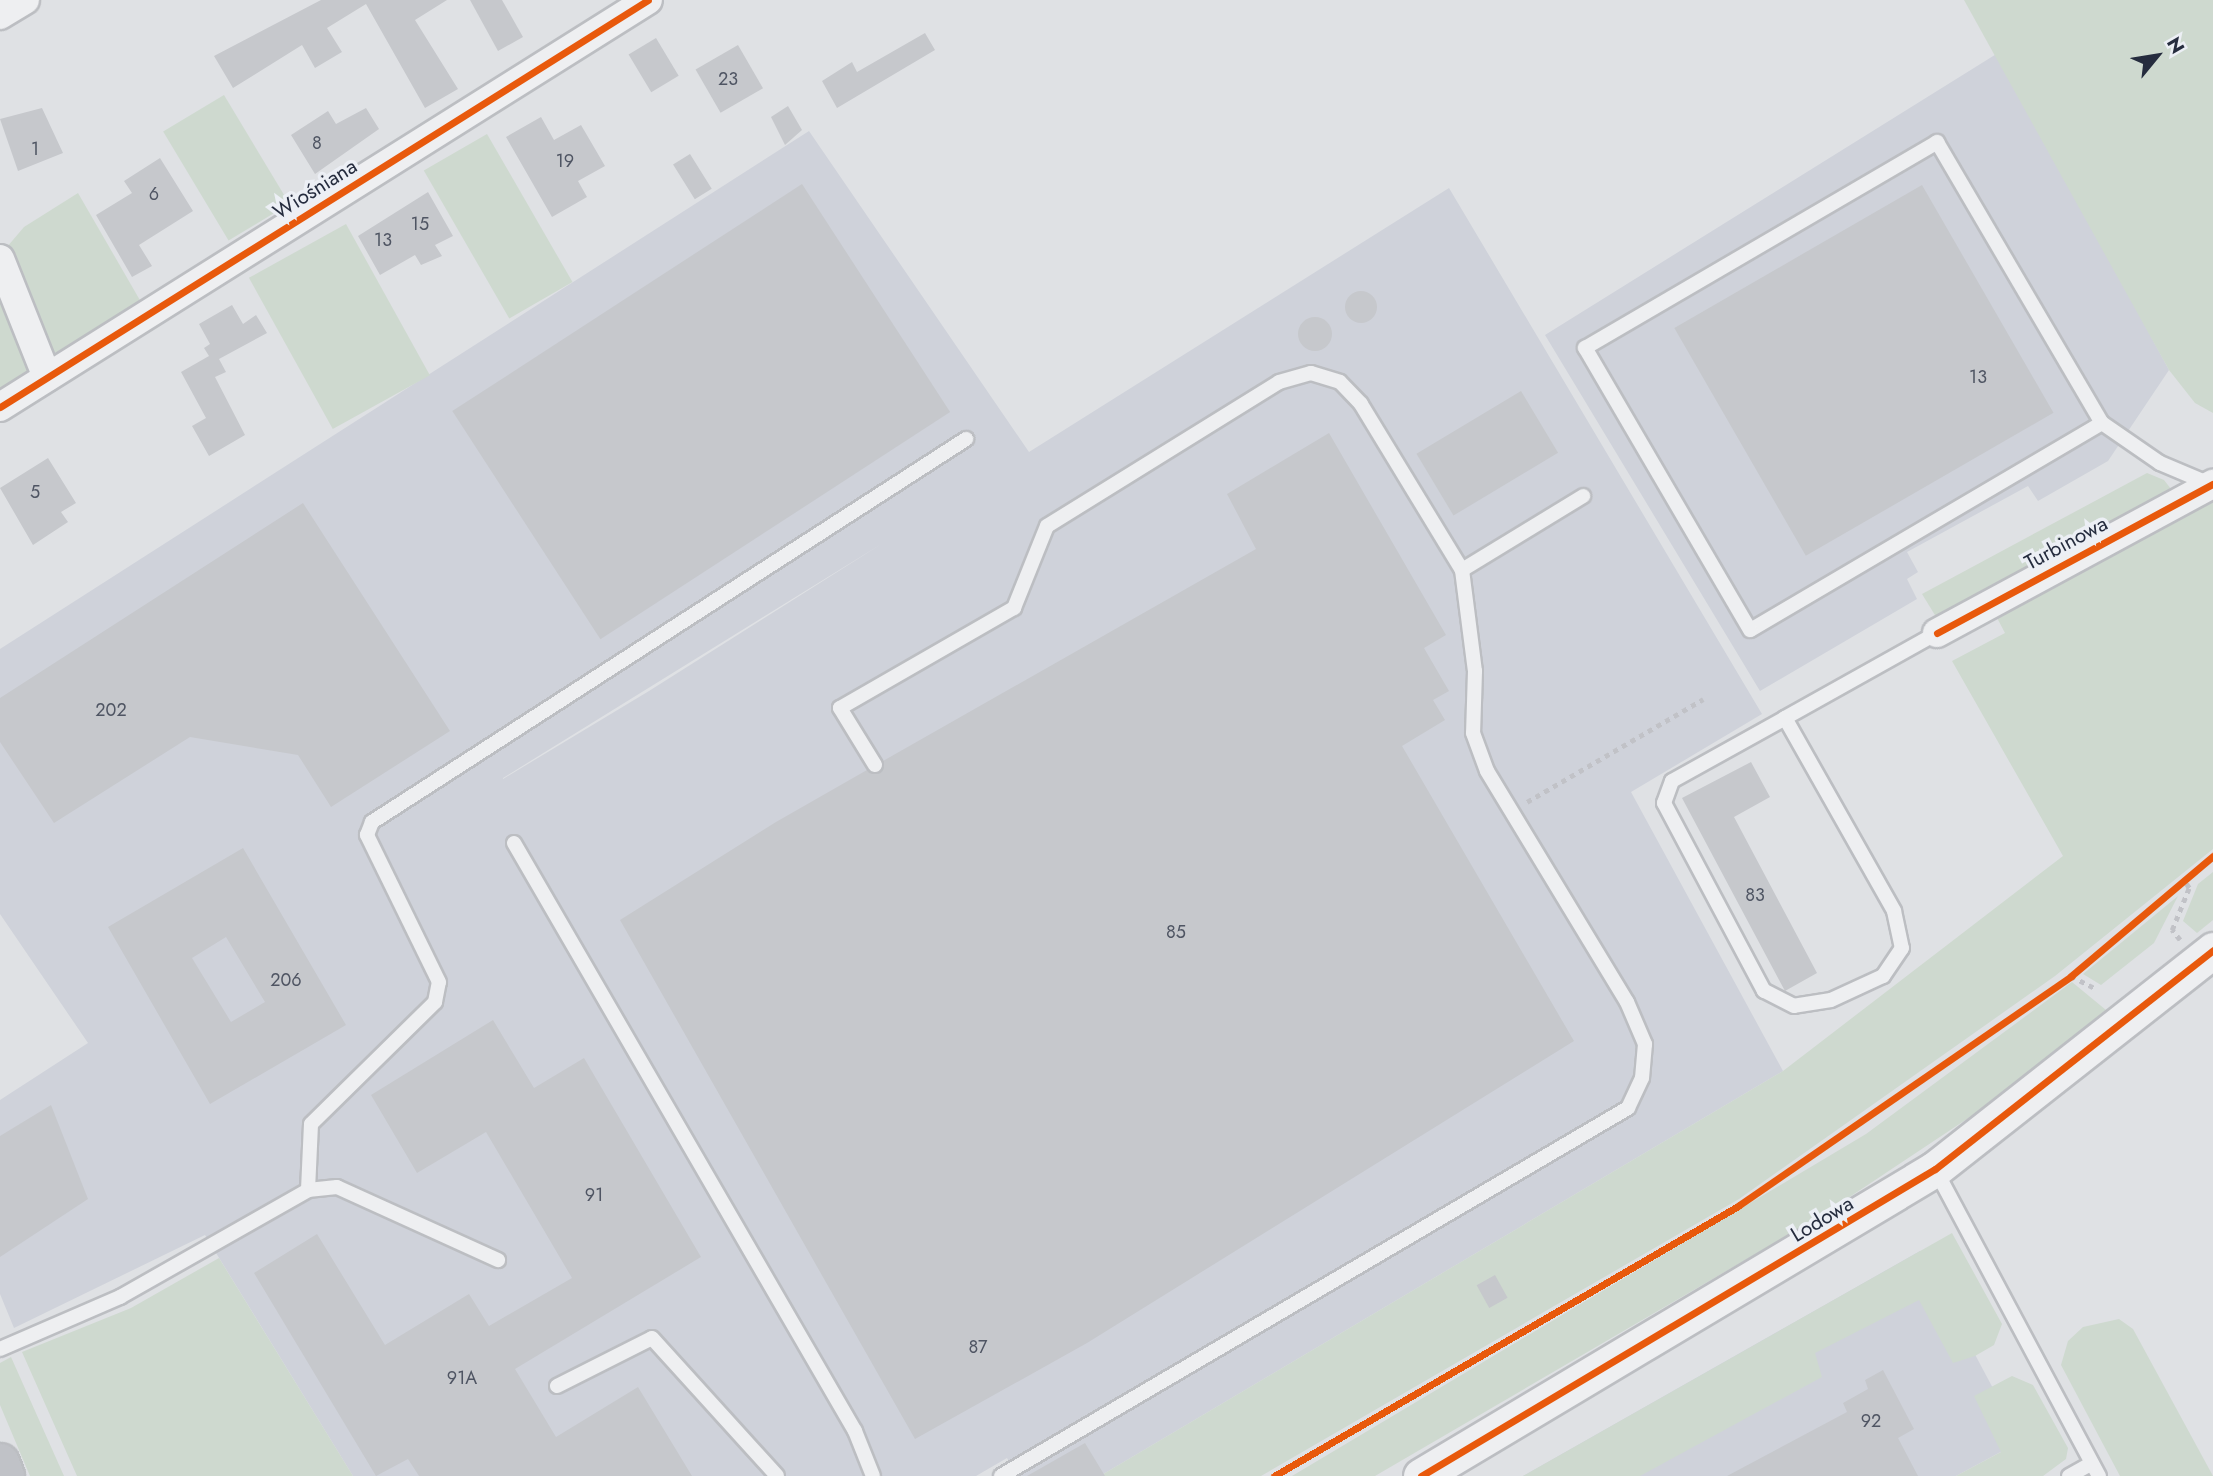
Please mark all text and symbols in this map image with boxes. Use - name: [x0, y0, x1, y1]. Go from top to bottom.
- north arrow: [2122, 21, 2192, 91]
- text: N: [2160, 32, 2191, 59]
- house number: 23: [718, 68, 738, 90]
- house number: 8: [312, 132, 322, 154]
- house number: 1: [31, 138, 39, 160]
- house number: 19: [556, 150, 574, 172]
- street label: Wiośniana: [269, 153, 361, 225]
- house number: 6: [149, 183, 159, 205]
- house number: 15: [411, 213, 429, 235]
- house number: 13: [374, 229, 392, 251]
- house number: 13: [1969, 366, 1987, 388]
- house number: 5: [30, 481, 40, 503]
- street label: Turbinowa: [2020, 511, 2112, 575]
- house number: 202: [95, 699, 127, 721]
- house number: 83: [1745, 884, 1765, 906]
- house number: 85: [1166, 921, 1186, 943]
- house number: 206: [270, 969, 302, 991]
- house number: 91: [585, 1184, 603, 1206]
- street label: Lodowa: [1786, 1191, 1858, 1247]
- house number: 87: [968, 1336, 988, 1358]
- house number: 91A: [447, 1367, 477, 1389]
- house number: 92: [1861, 1410, 1881, 1432]

